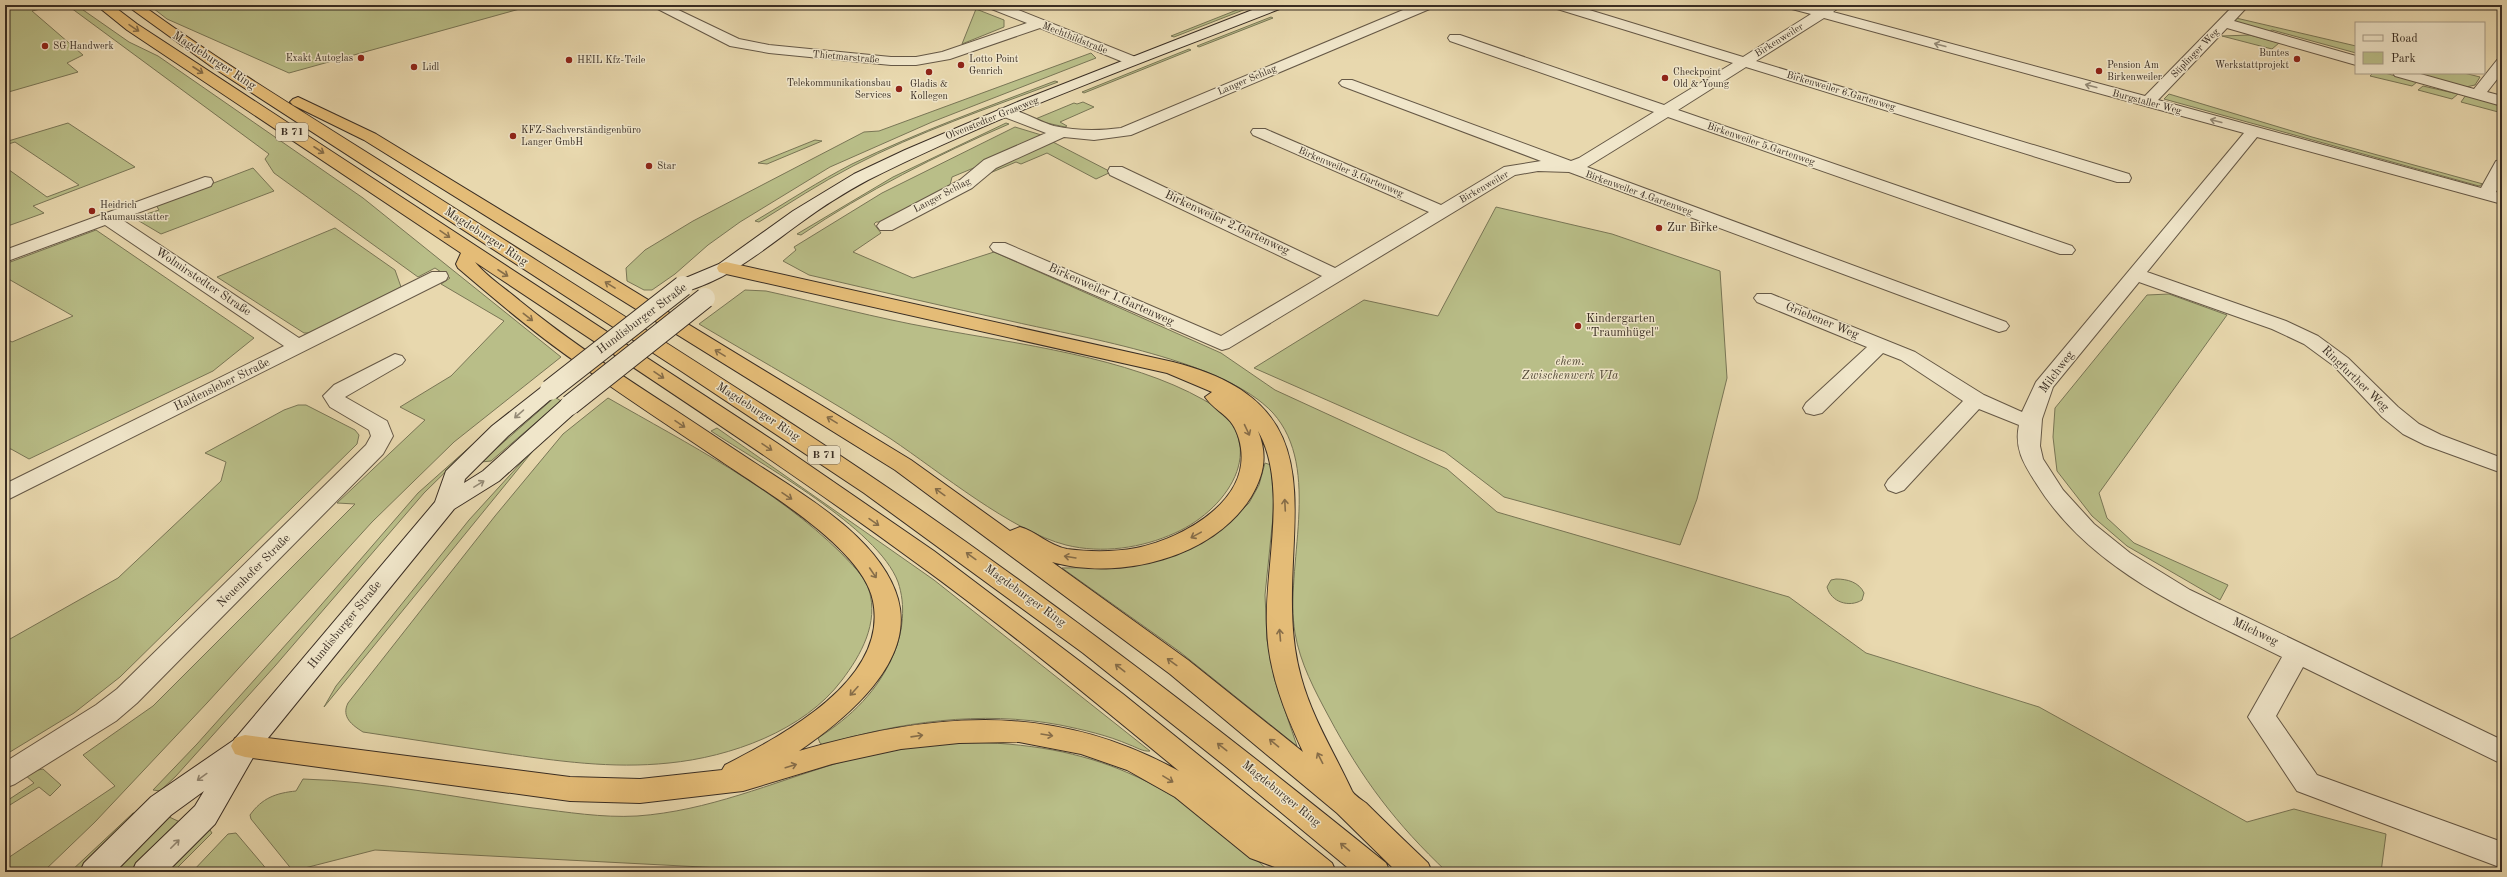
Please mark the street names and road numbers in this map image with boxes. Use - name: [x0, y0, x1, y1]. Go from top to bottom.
- street label: Mechthildstraße: [1041, 20, 1109, 56]
- street label: Birkenweiler: [1753, 21, 1805, 59]
- street label: Süplinger Weg: [2169, 26, 2221, 80]
- street label: Magdeburger Ring: [170, 30, 258, 93]
- street label: Thietmarstraße: [812, 49, 880, 65]
- street label: Langer Schlag: [1216, 63, 1278, 97]
- street label: Birkenweiler 6.Gartenweg: [1785, 70, 1897, 113]
- street label: Burgstaller Weg: [2111, 88, 2183, 116]
- street label: Olvenstedter Graseweg: [944, 94, 1041, 141]
- street label: Birkenweiler 5.Gartenweg: [1706, 121, 1817, 167]
- road number: B 71: [276, 123, 308, 141]
- street label: Birkenweiler 3.Gartenweg: [1297, 145, 1406, 199]
- street label: Birkenweiler: [1458, 169, 1510, 205]
- street label: Birkenweiler 4.Gartenweg: [1584, 169, 1695, 217]
- street label: Langer Schlag: [912, 176, 973, 214]
- street label: Birkenweiler 2.Gartenweg: [1163, 189, 1292, 257]
- street label: Magdeburger Ring: [442, 206, 530, 269]
- street label: Wolmirstedter Straße: [153, 246, 253, 319]
- street label: Birkenweiler 1.Gartenweg: [1046, 262, 1176, 328]
- street label: Hundisburger Straße: [595, 281, 690, 357]
- street label: Griebener Weg: [1784, 301, 1861, 341]
- street label: Ringfurther Weg: [2319, 344, 2391, 414]
- street label: Milchweg: [2037, 348, 2077, 395]
- street label: Haldensleber Straße: [172, 356, 272, 413]
- street label: Magdeburger Ring: [714, 381, 802, 444]
- road number: B 71: [808, 446, 840, 464]
- street label: Neuenhofer Straße: [215, 532, 293, 610]
- street label: Magdeburger Ring: [982, 563, 1068, 630]
- street label: Hundisburger Straße: [306, 578, 384, 671]
- street label: Milchweg: [2230, 616, 2280, 648]
- street label: Magdeburger Ring: [1240, 759, 1323, 829]

